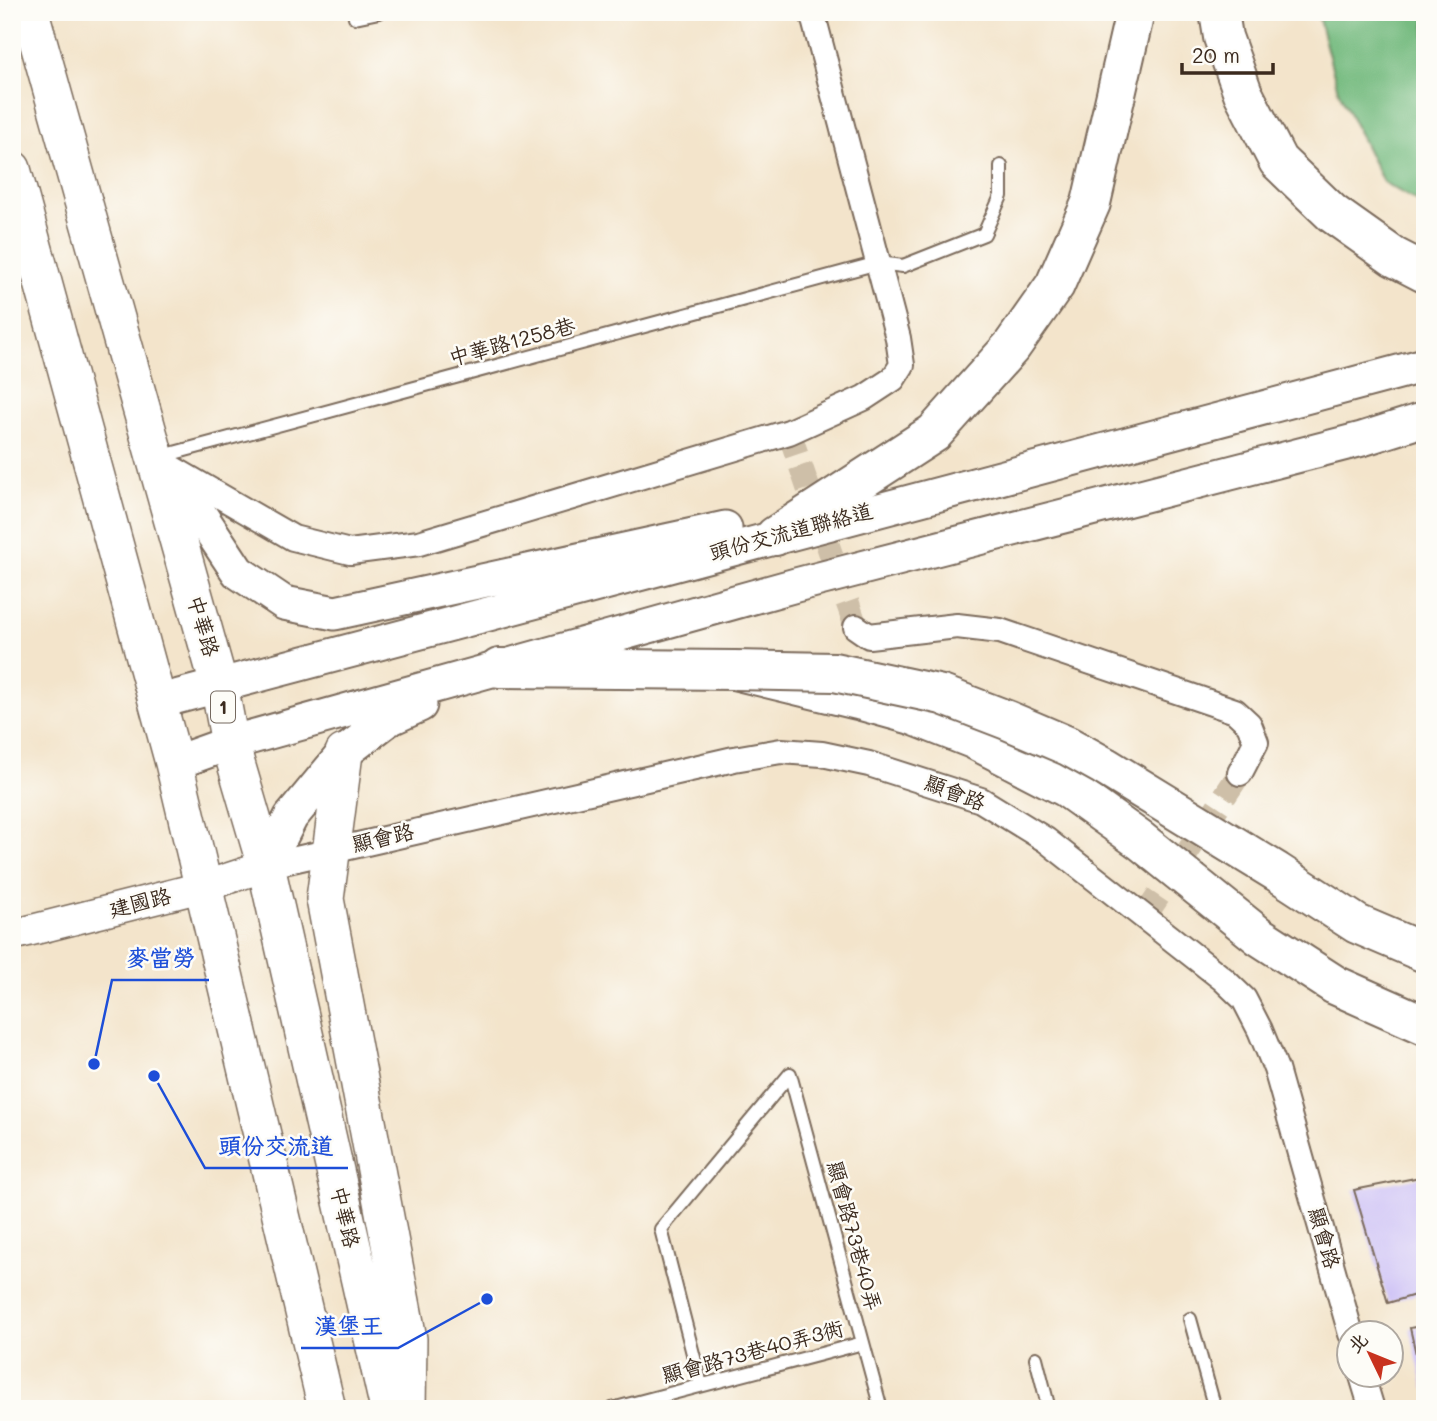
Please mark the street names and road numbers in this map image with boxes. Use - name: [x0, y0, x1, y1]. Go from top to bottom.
- street label: 中華路1258巷: [445, 311, 578, 370]
- street label: 頭份交流道聯絡道: [706, 496, 875, 565]
- street label: 中華路: [183, 592, 226, 660]
- road number: 1: [211, 692, 235, 722]
- street label: 顯會路: [921, 768, 990, 815]
- street label: 顯會路: [349, 816, 416, 857]
- street label: 建國路: [106, 881, 173, 922]
- street label: 顯會路73巷40弄: [822, 1158, 888, 1314]
- street label: 中華路: [326, 1183, 367, 1250]
- street label: 顯會路: [1304, 1204, 1347, 1272]
- street label: 顯會路73巷40弄3衖: [659, 1313, 847, 1388]

